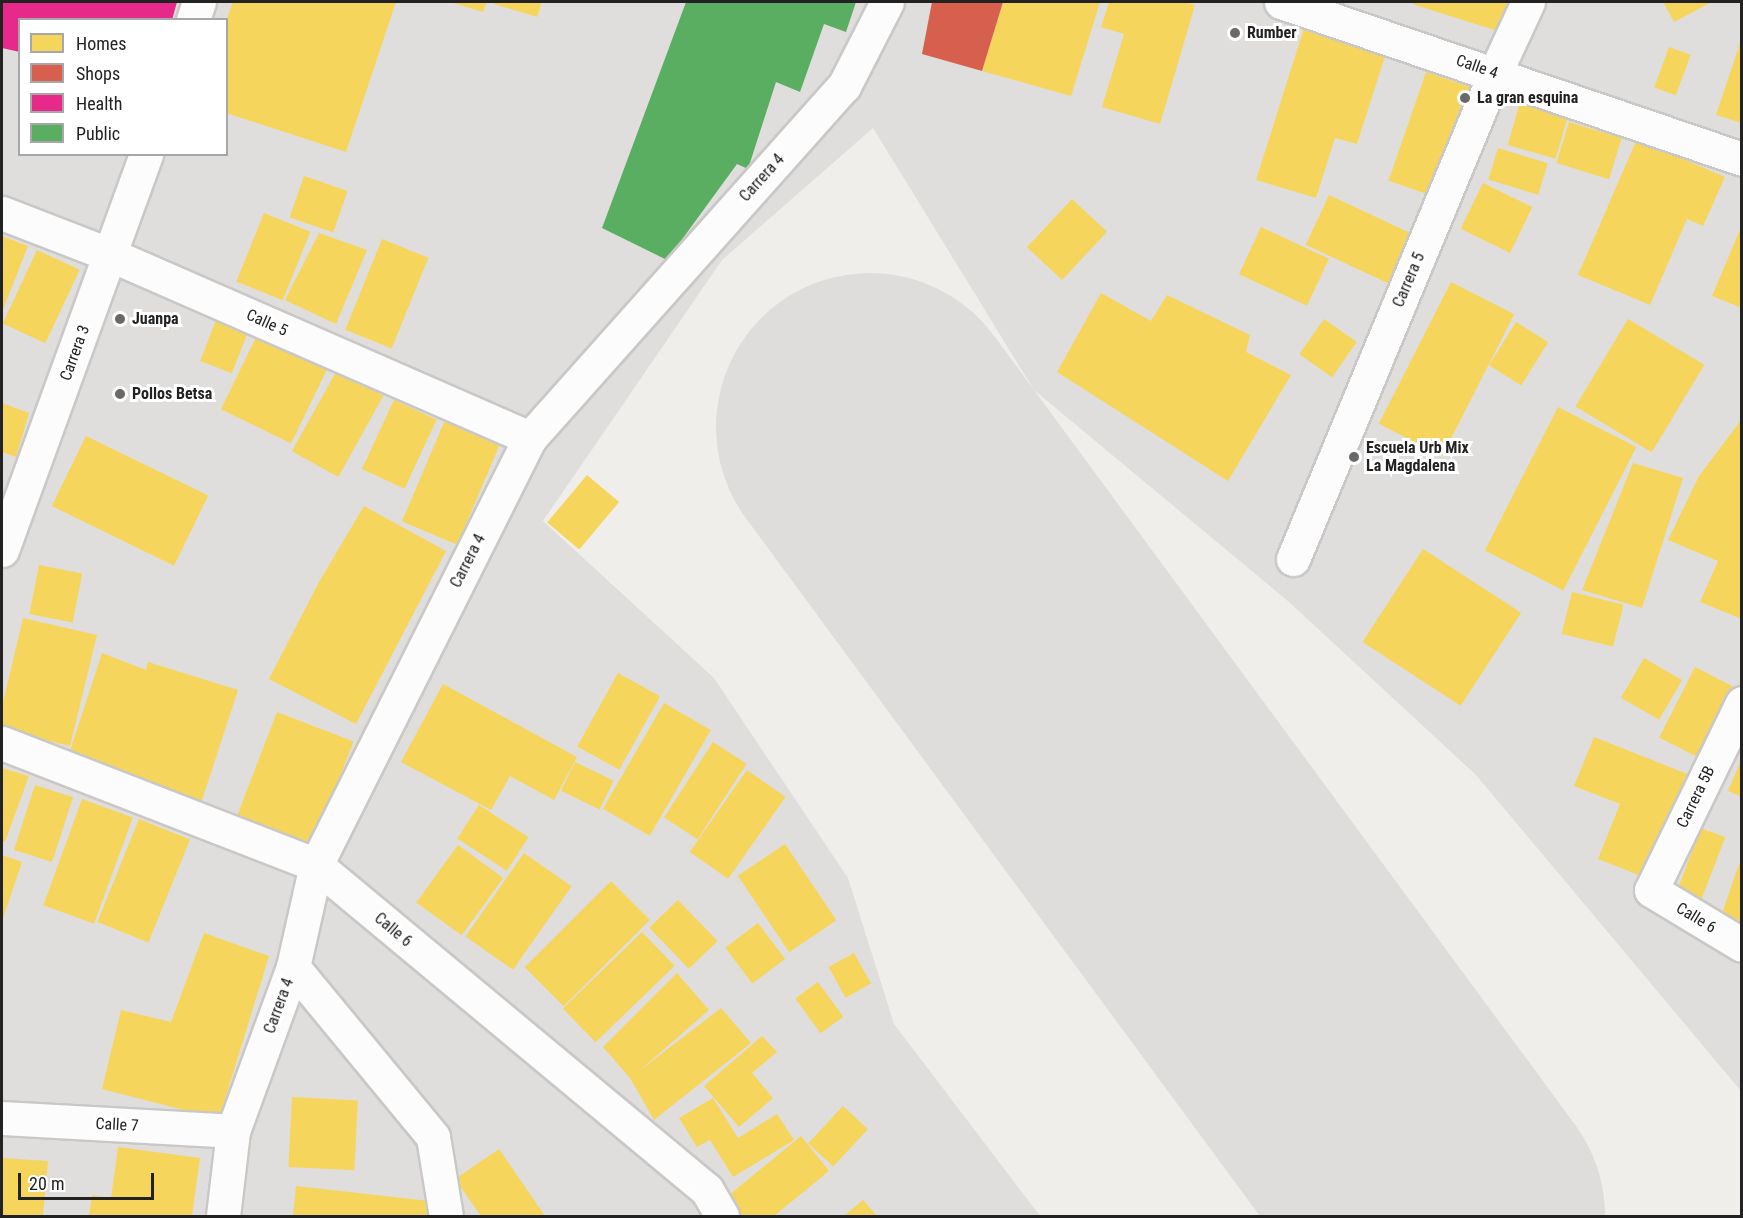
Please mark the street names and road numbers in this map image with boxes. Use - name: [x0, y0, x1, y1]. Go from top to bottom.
- street label: Calle 4: [1453, 51, 1501, 83]
- street label: Carrera 4: [736, 150, 788, 206]
- street label: Carrera 5: [1389, 250, 1429, 310]
- street label: Calle 5: [243, 305, 291, 341]
- street label: Carrera 3: [56, 323, 94, 383]
- street label: Carrera 4: [446, 531, 490, 591]
- street label: Carrera 5B: [1673, 763, 1719, 831]
- street label: Calle 6: [1673, 899, 1719, 937]
- street label: Calle 6: [370, 909, 416, 951]
- street label: Carrera 4: [260, 976, 298, 1036]
- street label: Calle 7: [95, 1114, 139, 1136]

